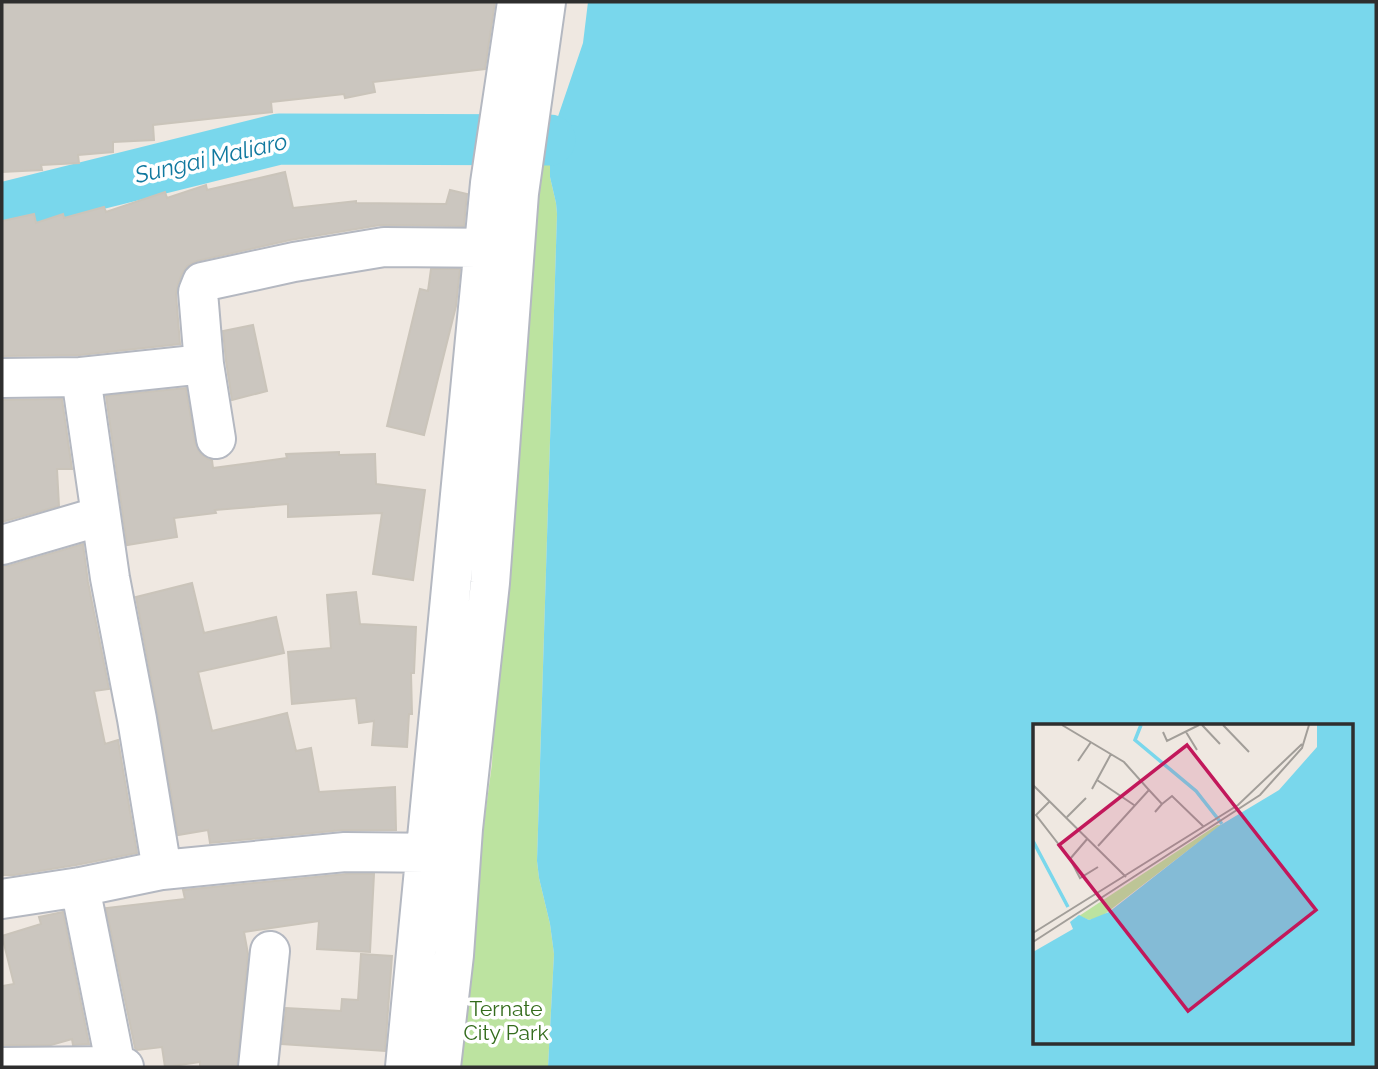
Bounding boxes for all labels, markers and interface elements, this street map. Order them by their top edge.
water label: Sungai Maliaro [131,127,290,188]
inset map [1033,724,1354,1044]
park label: Ternate City Park [463,996,549,1045]

